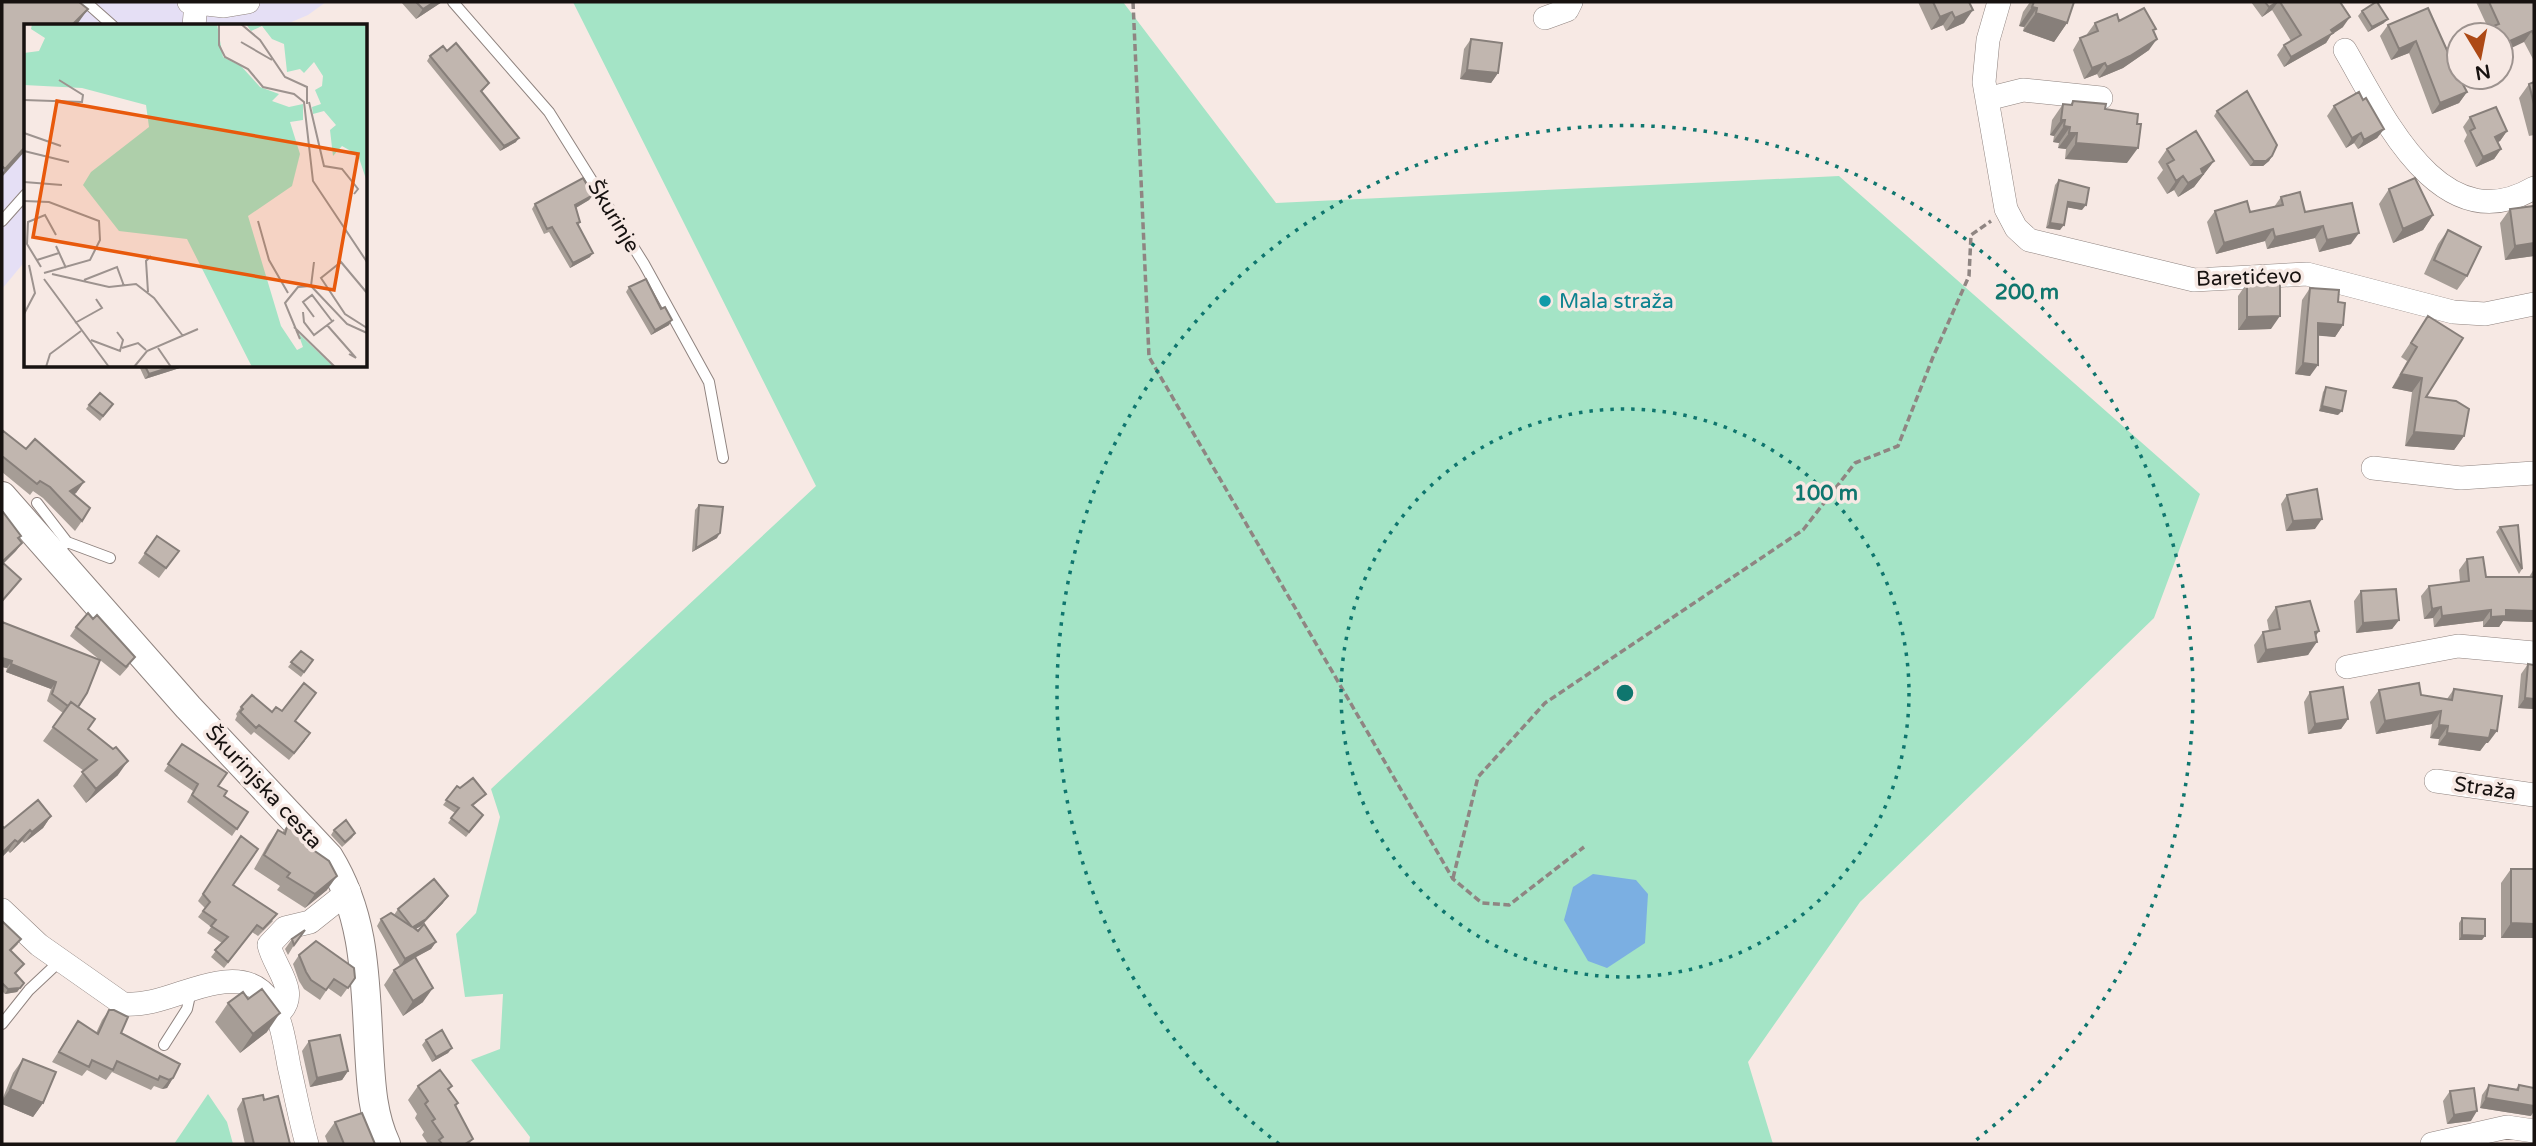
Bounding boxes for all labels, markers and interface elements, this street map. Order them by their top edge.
north arrow [2445,21,2515,91]
inset map [24,24,368,368]
text: N [2473,60,2492,84]
street label: Škurinje [582,175,645,257]
street label: Baretićevo [2196,263,2302,292]
text: 200 m [1995,280,2059,305]
place label: Mala straža [1559,289,1674,314]
marker: Mala straža [1537,293,1553,309]
text: 100 m [1794,481,1858,506]
centre of rings [1613,681,1637,705]
street label: Škurinjska cesta [200,720,327,854]
street label: Straža [2452,772,2518,805]

